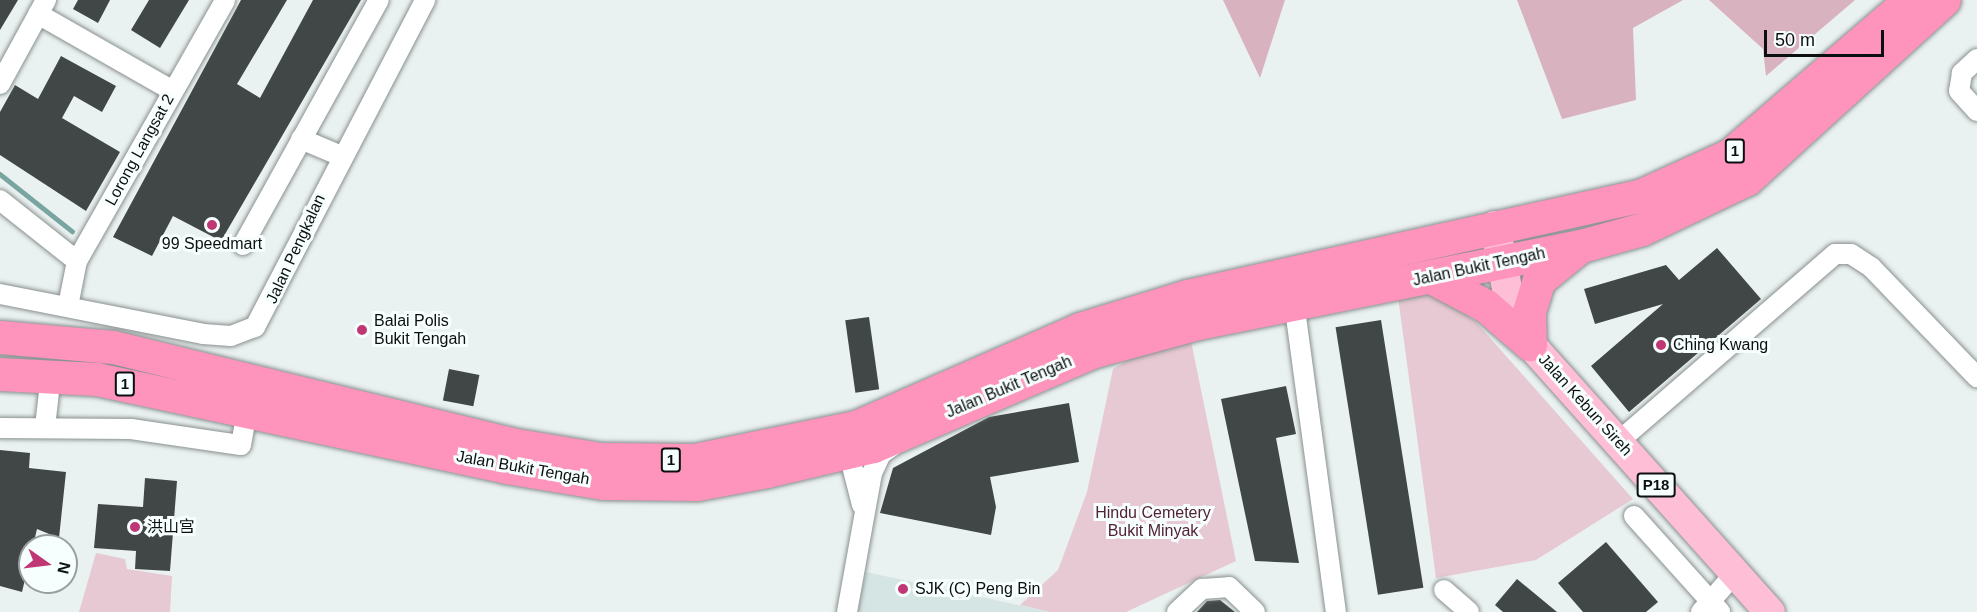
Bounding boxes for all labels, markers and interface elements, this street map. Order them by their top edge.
scale bar [1767,18,1887,56]
text: 50 m [1775,30,1815,50]
street label: Lorong Langsat 2 [101,91,179,209]
road number: 1 [1724,139,1746,163]
street label: Jalan Pengkalan [262,191,330,307]
marker: 99 Speedmart [205,218,219,232]
place label: 99 Speedmart [162,234,262,254]
street label: Jalan Bukit Tengah [1411,244,1547,290]
place label: Balai Polis Bukit Tengah [374,311,467,349]
marker: Balai Polis Bukit Tengah [355,323,369,337]
place label: Ching Kwang [1673,335,1768,355]
marker: Ching Kwang [1654,338,1668,352]
street label: Jalan Kebun Sireh [1534,350,1636,460]
street label: Jalan Bukit Tengah [943,352,1075,422]
road number: 1 [114,372,136,396]
street label: Jalan Bukit Tengah [455,447,591,489]
road number: 1 [660,448,682,472]
road number: P18 [1636,473,1676,497]
park label: Hindu Cemetery Bukit Minyak [1095,503,1211,541]
place label: 洪山宫 [147,517,195,537]
marker: 洪山宫 [128,520,142,534]
north arrow [18,534,78,594]
text: N [54,560,74,576]
place label: SJK (C) Peng Bin [915,579,1040,599]
marker: SJK (C) Peng Bin [896,582,910,596]

